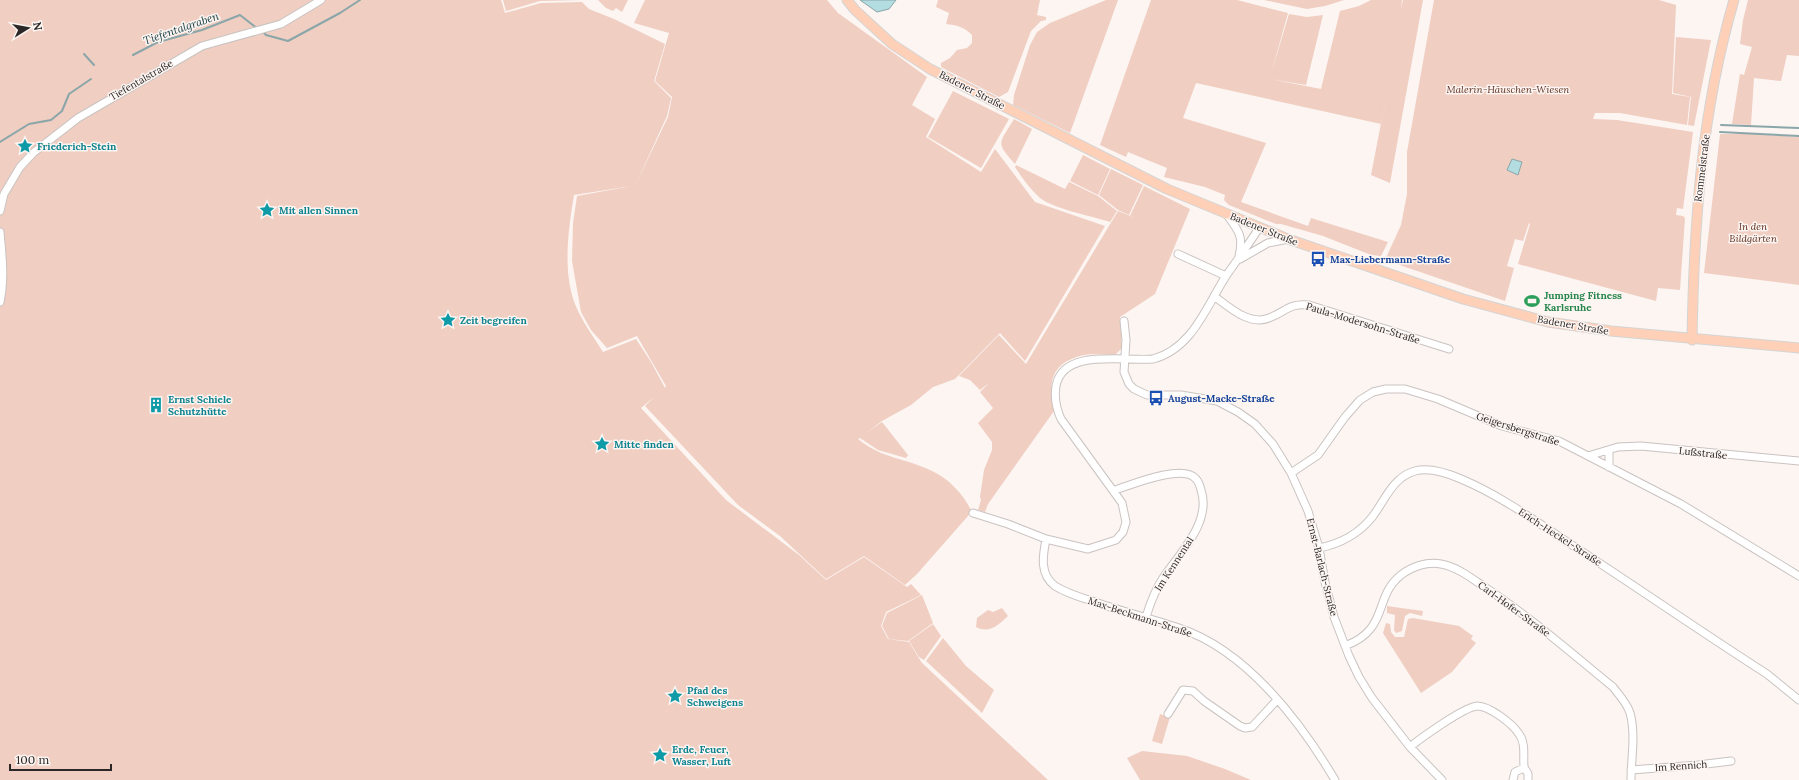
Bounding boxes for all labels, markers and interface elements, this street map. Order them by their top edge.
north arrow [8,8,48,48]
water label: Tiefentalgraben [141,8,221,47]
text: N [30,21,46,32]
street label: Tiefentalstraße [107,56,176,103]
street label: Badener Straße [937,68,1008,112]
park label: Malerin-Häuschen-Wiesen [1447,83,1570,96]
street label: Rommelstraße [1691,133,1713,203]
place icon: Friederich-Stein [16,137,34,155]
place label: Friederich-Stein [37,140,117,153]
place icon: Mit allen Sinnen [258,201,276,219]
place label: Mit allen Sinnen [279,204,359,217]
street label: Badener Straße [1228,209,1301,249]
park label: In den Bildgärten [1729,220,1778,245]
bus stop icon: Max-Liebermann-Straße [1309,250,1327,268]
place label: Max-Liebermann-Straße [1330,253,1451,266]
place label: Jumping Fitness Karlsruhe [1544,289,1622,314]
sports icon: Jumping Fitness Karlsruhe [1523,292,1541,310]
street label: Paula-Modersohn-Straße [1304,299,1422,347]
place icon: Zeit begreifen [439,311,457,329]
street label: Badener Straße [1536,312,1610,338]
place label: Zeit begreifen [460,314,527,327]
bus stop icon: August-Macke-Straße [1147,389,1165,407]
place label: August-Macke-Straße [1168,392,1275,405]
place label: Ernst Schiele Schutzhütte [168,393,232,418]
building icon: Ernst Schiele Schutzhütte [147,396,165,414]
street label: Geigersbergstraße [1475,409,1562,449]
place icon: Mitte finden [593,435,611,453]
place label: Mitte finden [614,438,675,451]
street label: Lußstraße [1678,444,1728,462]
street label: Erich-Heckel-Straße [1516,505,1605,569]
street label: Ernst-Barlach-Straße [1304,517,1341,618]
street label: Im Kennental [1152,534,1197,594]
street label: Carl-Hofer-Straße [1475,578,1553,640]
street label: Max-Beckmann-Straße [1086,594,1194,640]
place label: Pfad des Schweigens [687,684,743,709]
place icon: Pfad des Schweigens [666,687,684,705]
place label: Erde, Feuer, Wasser, Luft [672,743,732,768]
scale bar [10,746,111,772]
place icon: Erde, Feuer, Wasser, Luft [651,746,669,764]
text: 100 m [16,752,49,767]
street label: Im Rennich [1654,758,1708,774]

